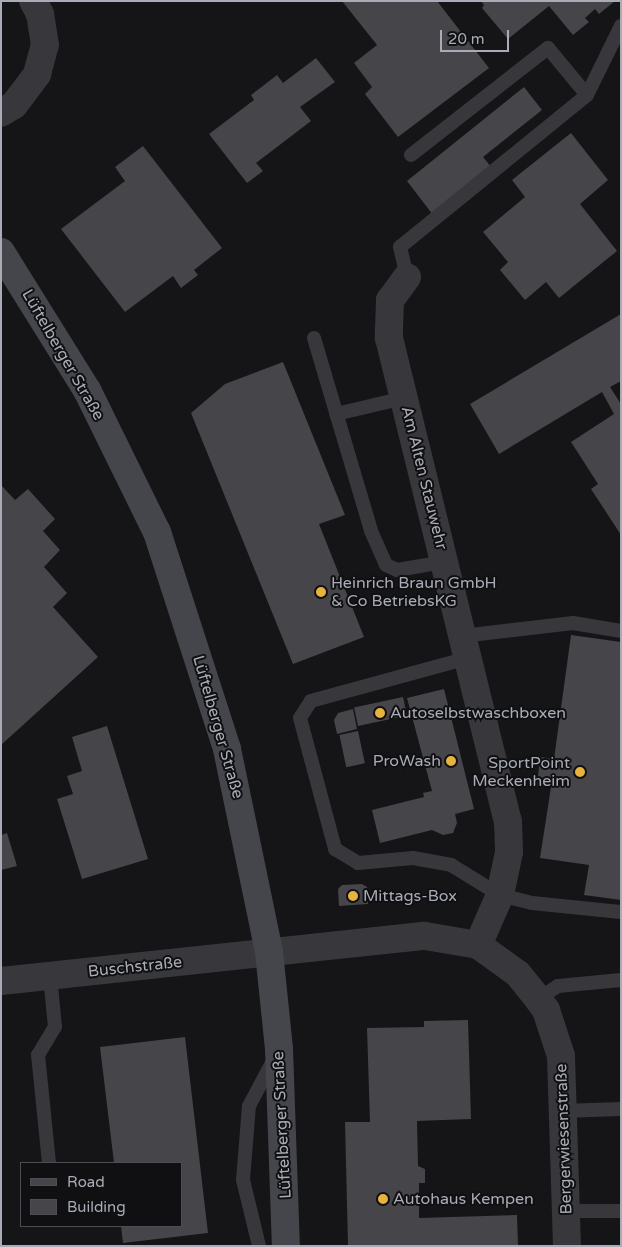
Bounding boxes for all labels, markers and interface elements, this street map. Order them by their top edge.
scale bar [442,20,511,52]
text: 20 m [448,30,485,48]
street label: Lüftelberger Straße [18,286,108,424]
street label: Am Alten Stauwehr [397,404,451,552]
place label: Heinrich Braun GmbH & Co BetriebsKG [331,573,497,611]
marker: Heinrich Braun GmbH & Co BetriebsKG [315,586,327,598]
street label: Lüftelberger Straße [188,653,248,801]
place label: Autoselbstwaschboxen [390,703,566,723]
marker: Autoselbstwaschboxen [374,707,386,719]
place label: ProWash [373,751,441,771]
place label: SportPoint Meckenheim [472,753,570,791]
marker: ProWash [445,755,457,767]
marker: SportPoint Meckenheim [574,766,586,778]
place label: Mittags-Box [363,886,457,906]
marker: Mittags-Box [347,890,359,902]
street label: Buschstraße [87,953,183,981]
street label: Lüftelberger Straße [269,1051,295,1199]
street label: Bergerwiesenstraße [552,1063,576,1215]
legend [20,1162,182,1227]
text: Road [67,1173,105,1191]
place label: Autohaus Kempen [393,1189,534,1209]
marker: Autohaus Kempen [377,1193,389,1205]
text: Building [67,1198,126,1216]

